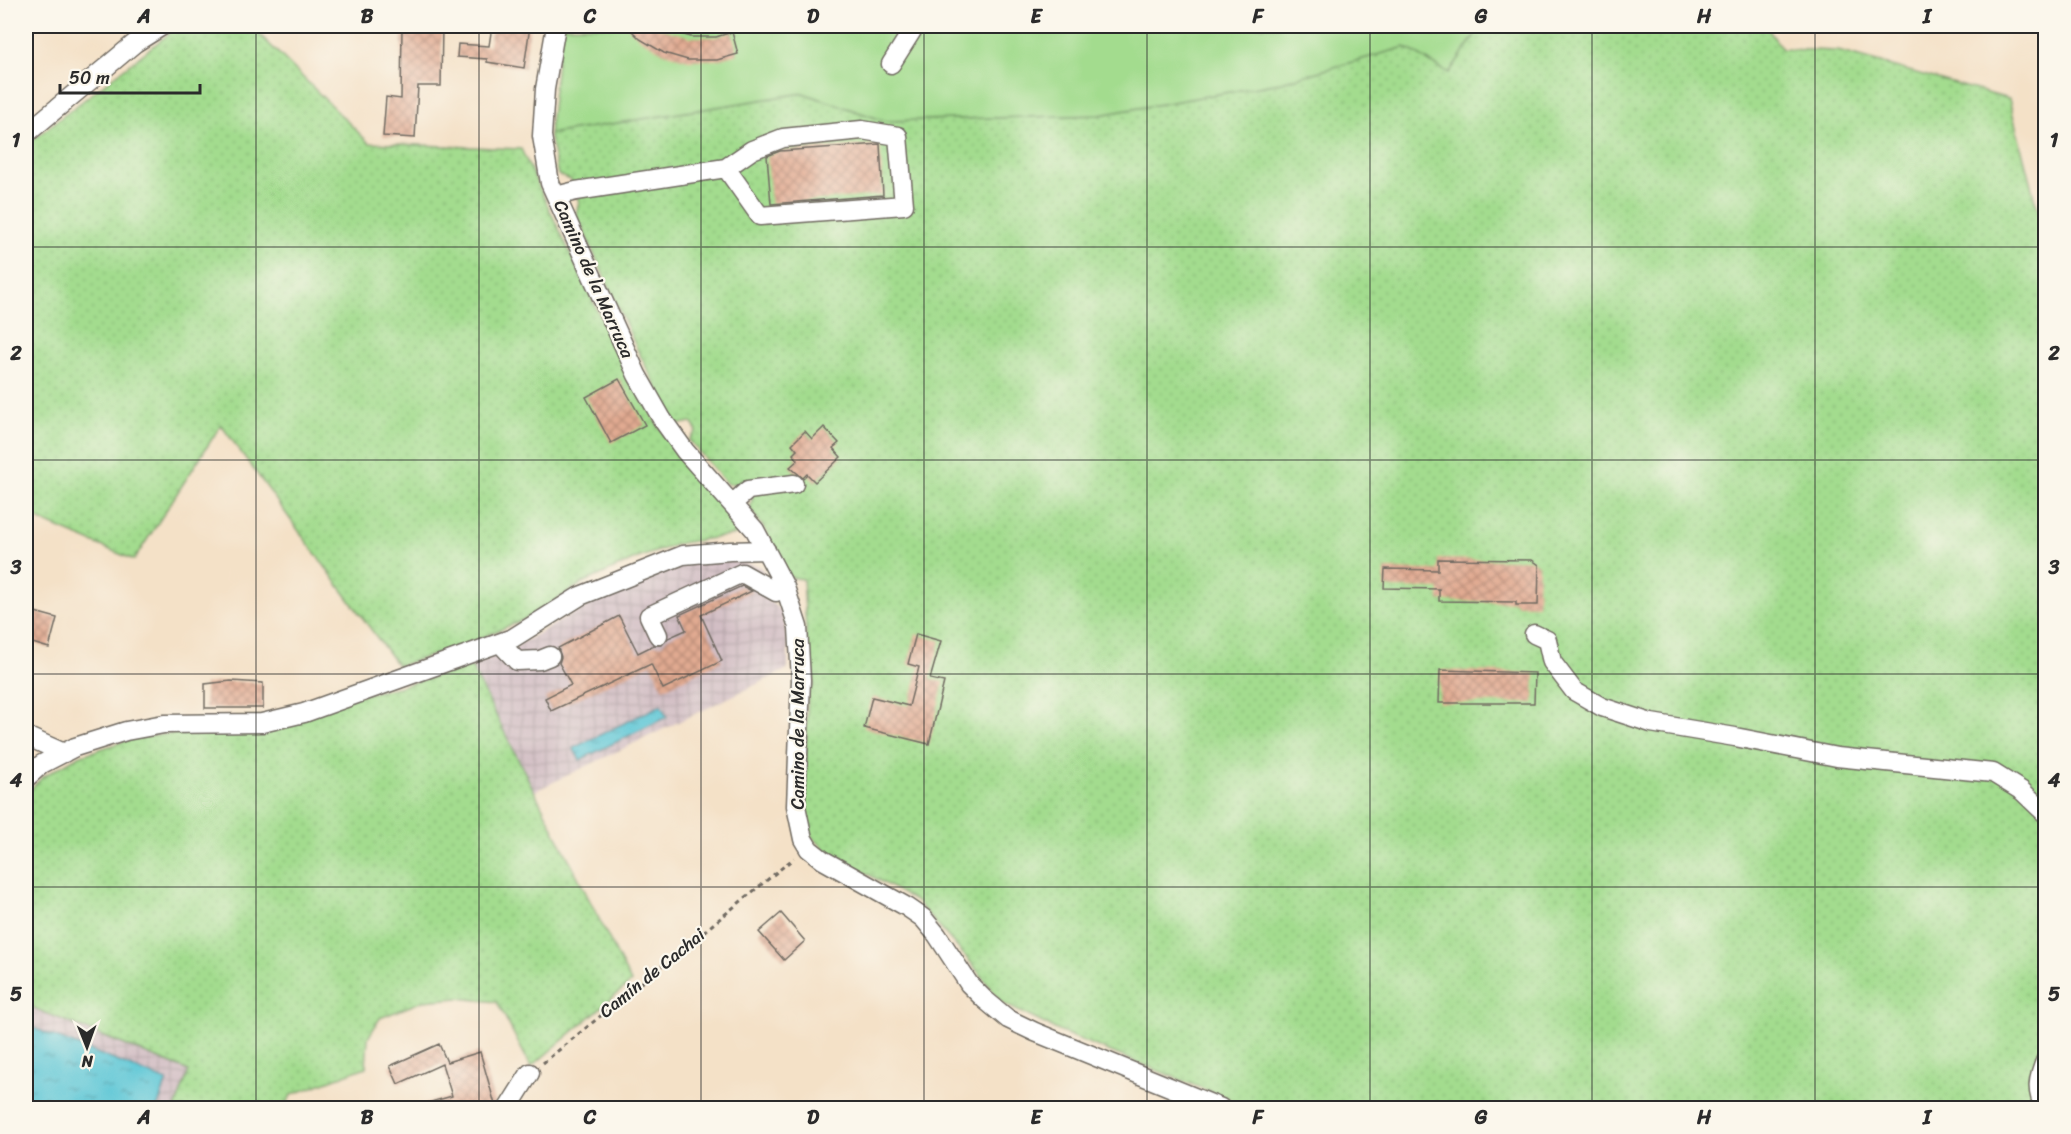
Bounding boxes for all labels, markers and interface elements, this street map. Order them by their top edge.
text: A [136,0,151,34]
text: B [361,0,374,34]
text: C [583,0,597,34]
text: D [807,0,820,34]
text: E [1030,0,1043,34]
text: F [1252,0,1265,34]
text: G [1474,0,1488,34]
text: H [1696,0,1712,34]
text: I [1922,0,1933,34]
scale bar [60,57,200,95]
text: 50 m [69,62,110,94]
text: 1 [12,123,21,158]
text: 1 [2050,123,2059,158]
street label: Camino de la Marruca [545,194,644,364]
text: 2 [9,336,22,371]
text: 2 [2047,336,2060,371]
text: 3 [10,550,22,585]
text: 3 [2048,550,2060,585]
street label: Camino de la Marruca [782,638,814,809]
text: 4 [9,763,23,798]
text: 4 [2047,763,2061,798]
street label: Camín de Cachai [592,919,713,1026]
text: 5 [10,977,22,1012]
text: 5 [2048,977,2060,1012]
north arrow [57,1017,117,1077]
text: N [81,1047,94,1076]
text: A [136,1100,151,1134]
text: B [361,1100,374,1134]
text: C [583,1100,597,1134]
text: D [807,1100,820,1134]
text: E [1030,1100,1043,1134]
text: F [1252,1100,1265,1134]
text: G [1474,1100,1488,1134]
text: H [1696,1100,1712,1134]
text: I [1922,1100,1933,1134]

